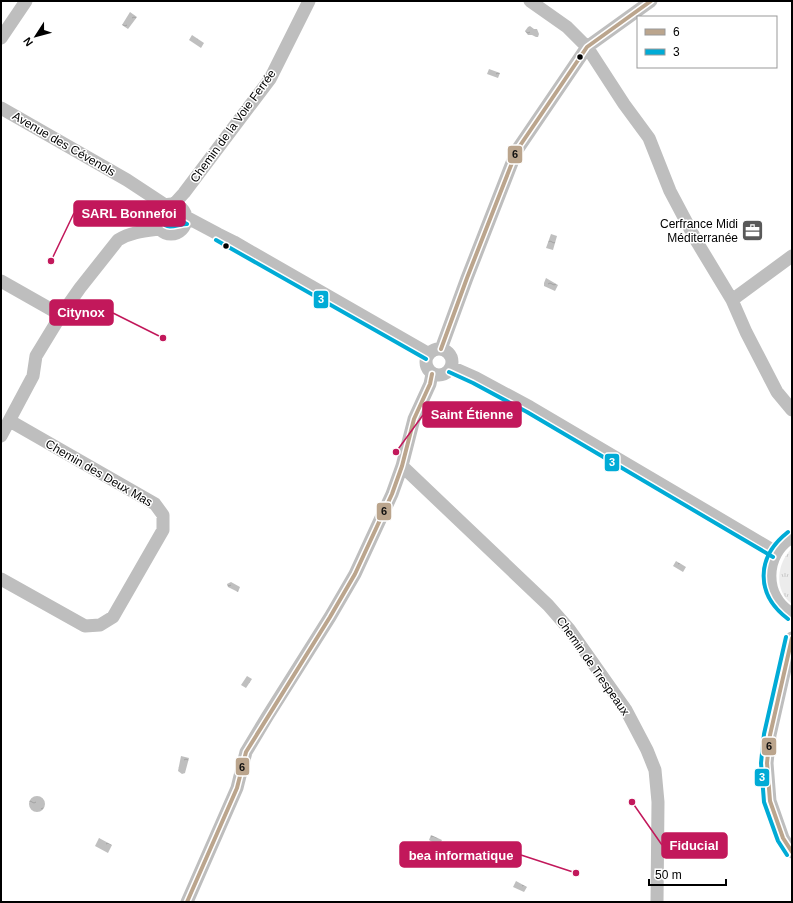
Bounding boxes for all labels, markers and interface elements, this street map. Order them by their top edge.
north arrow [16,16,56,56]
legend [637,16,777,68]
text: 6 [673,25,680,39]
text: N [21,35,35,49]
text: 3 [673,45,680,59]
unlabelled marker [575,52,585,62]
street label: Chemin de la Voie Ferrée [187,67,279,185]
street label: Avenue des Cévenols [10,109,118,179]
line badge: 6 [507,145,523,164]
text: 6 [512,148,518,160]
callout: SARL Bonnefoi [74,201,185,226]
text: SARL Bonnefoi [81,206,177,221]
place label: Cerfrance Midi Méditerranée [660,217,738,245]
office icon: Cerfrance Midi Méditerranée [740,218,766,244]
unlabelled marker [221,241,231,251]
line badge: 3 [313,290,329,309]
text: 3 [318,293,324,305]
callout: Citynox [50,300,113,325]
text: Citynox [57,305,106,320]
callout: Saint Étienne [423,402,521,427]
text: Saint Étienne [431,407,513,422]
street label: Chemin des Deux Mas [43,437,155,509]
line badge: 3 [604,453,620,472]
text: 3 [609,456,615,468]
line badge: 6 [376,502,392,521]
text: 6 [381,505,387,517]
street label: Chemin de Trespeaux [554,614,632,718]
line badge: 6 [761,737,777,756]
text: 6 [766,740,772,752]
line badge: 6 [235,757,250,776]
text: 6 [239,761,245,773]
line badge: 3 [754,768,770,787]
text: 3 [759,771,765,783]
callout: Fiducial [662,833,727,858]
text: Fiducial [669,838,719,853]
callout: bea informatique [400,842,521,867]
text: bea informatique [409,848,513,863]
scale bar [649,861,726,887]
text: 50 m [655,868,682,882]

